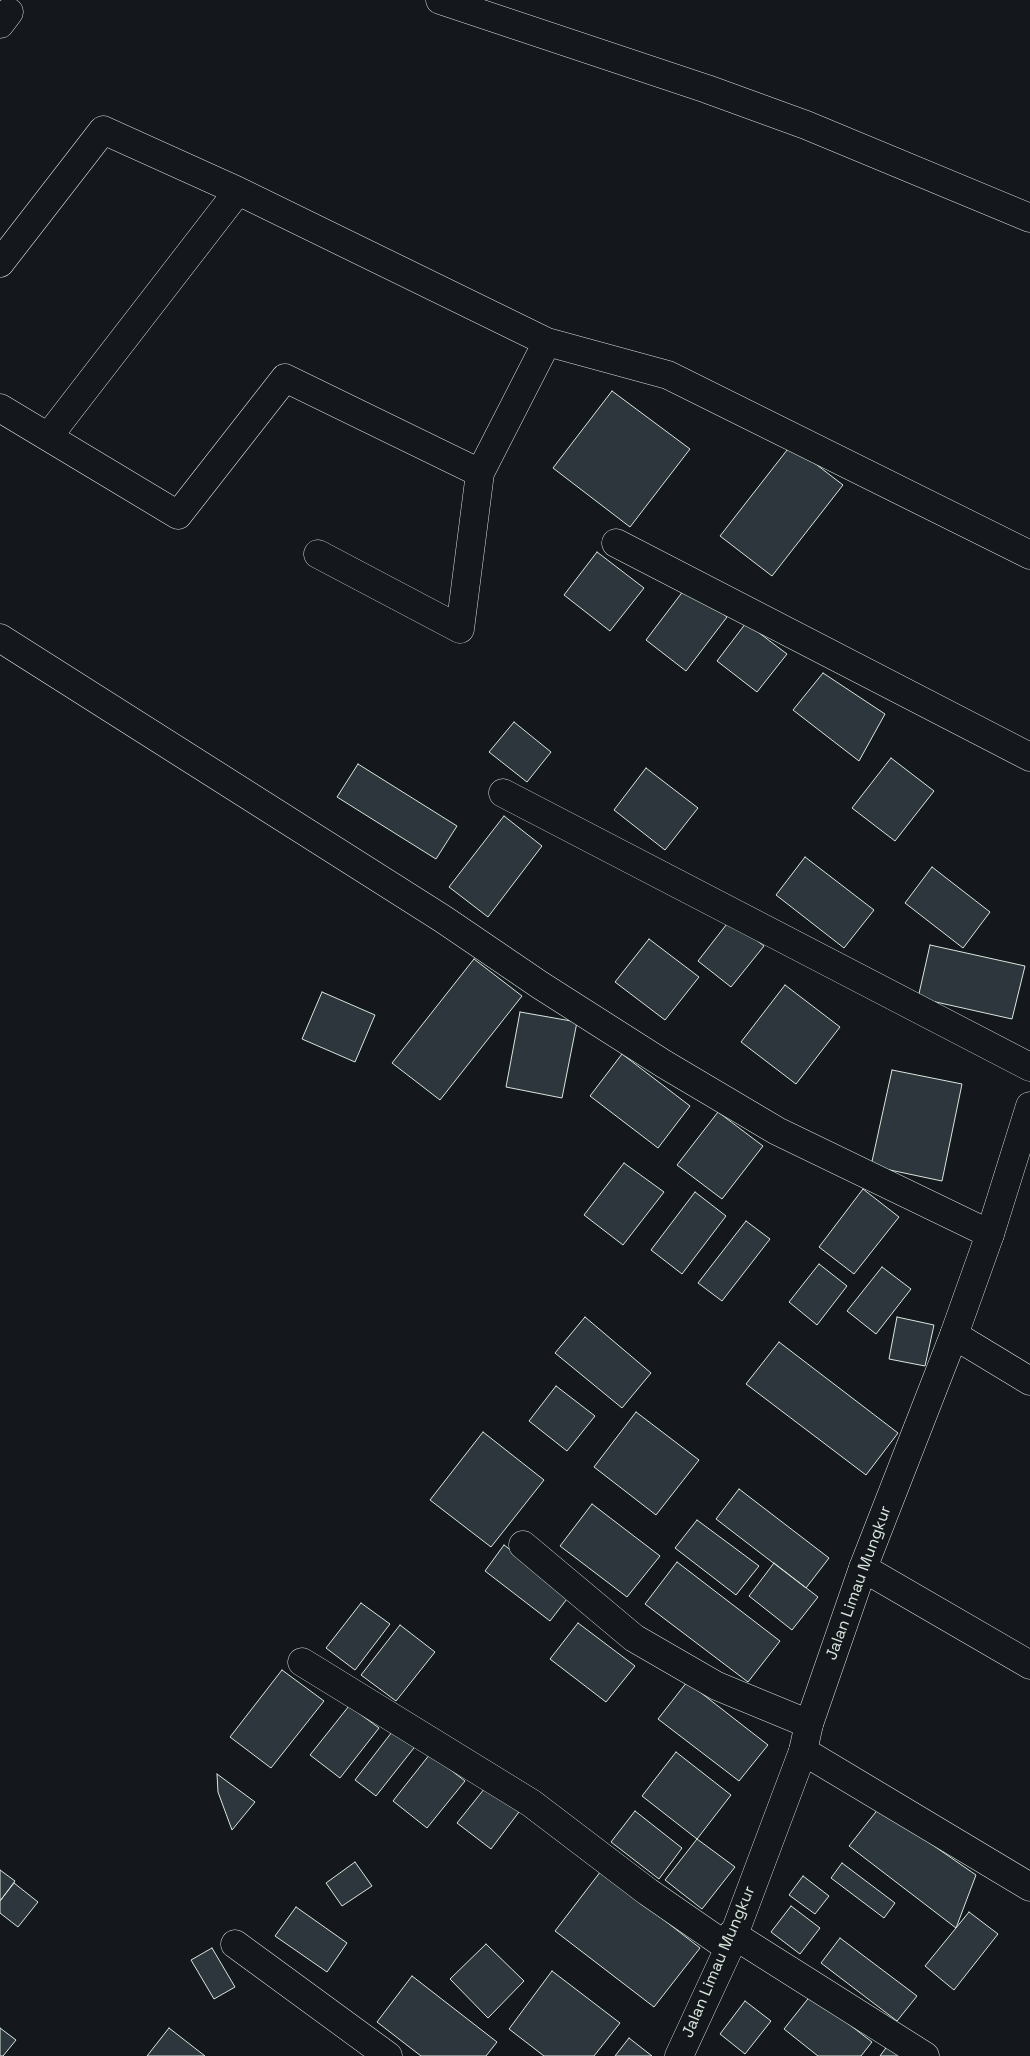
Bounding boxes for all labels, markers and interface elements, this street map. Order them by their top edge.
street label: Jalan Limau Mungkur [822,1503,896,1663]
street label: Jalan Limau Mungkur [678,1883,760,2041]

